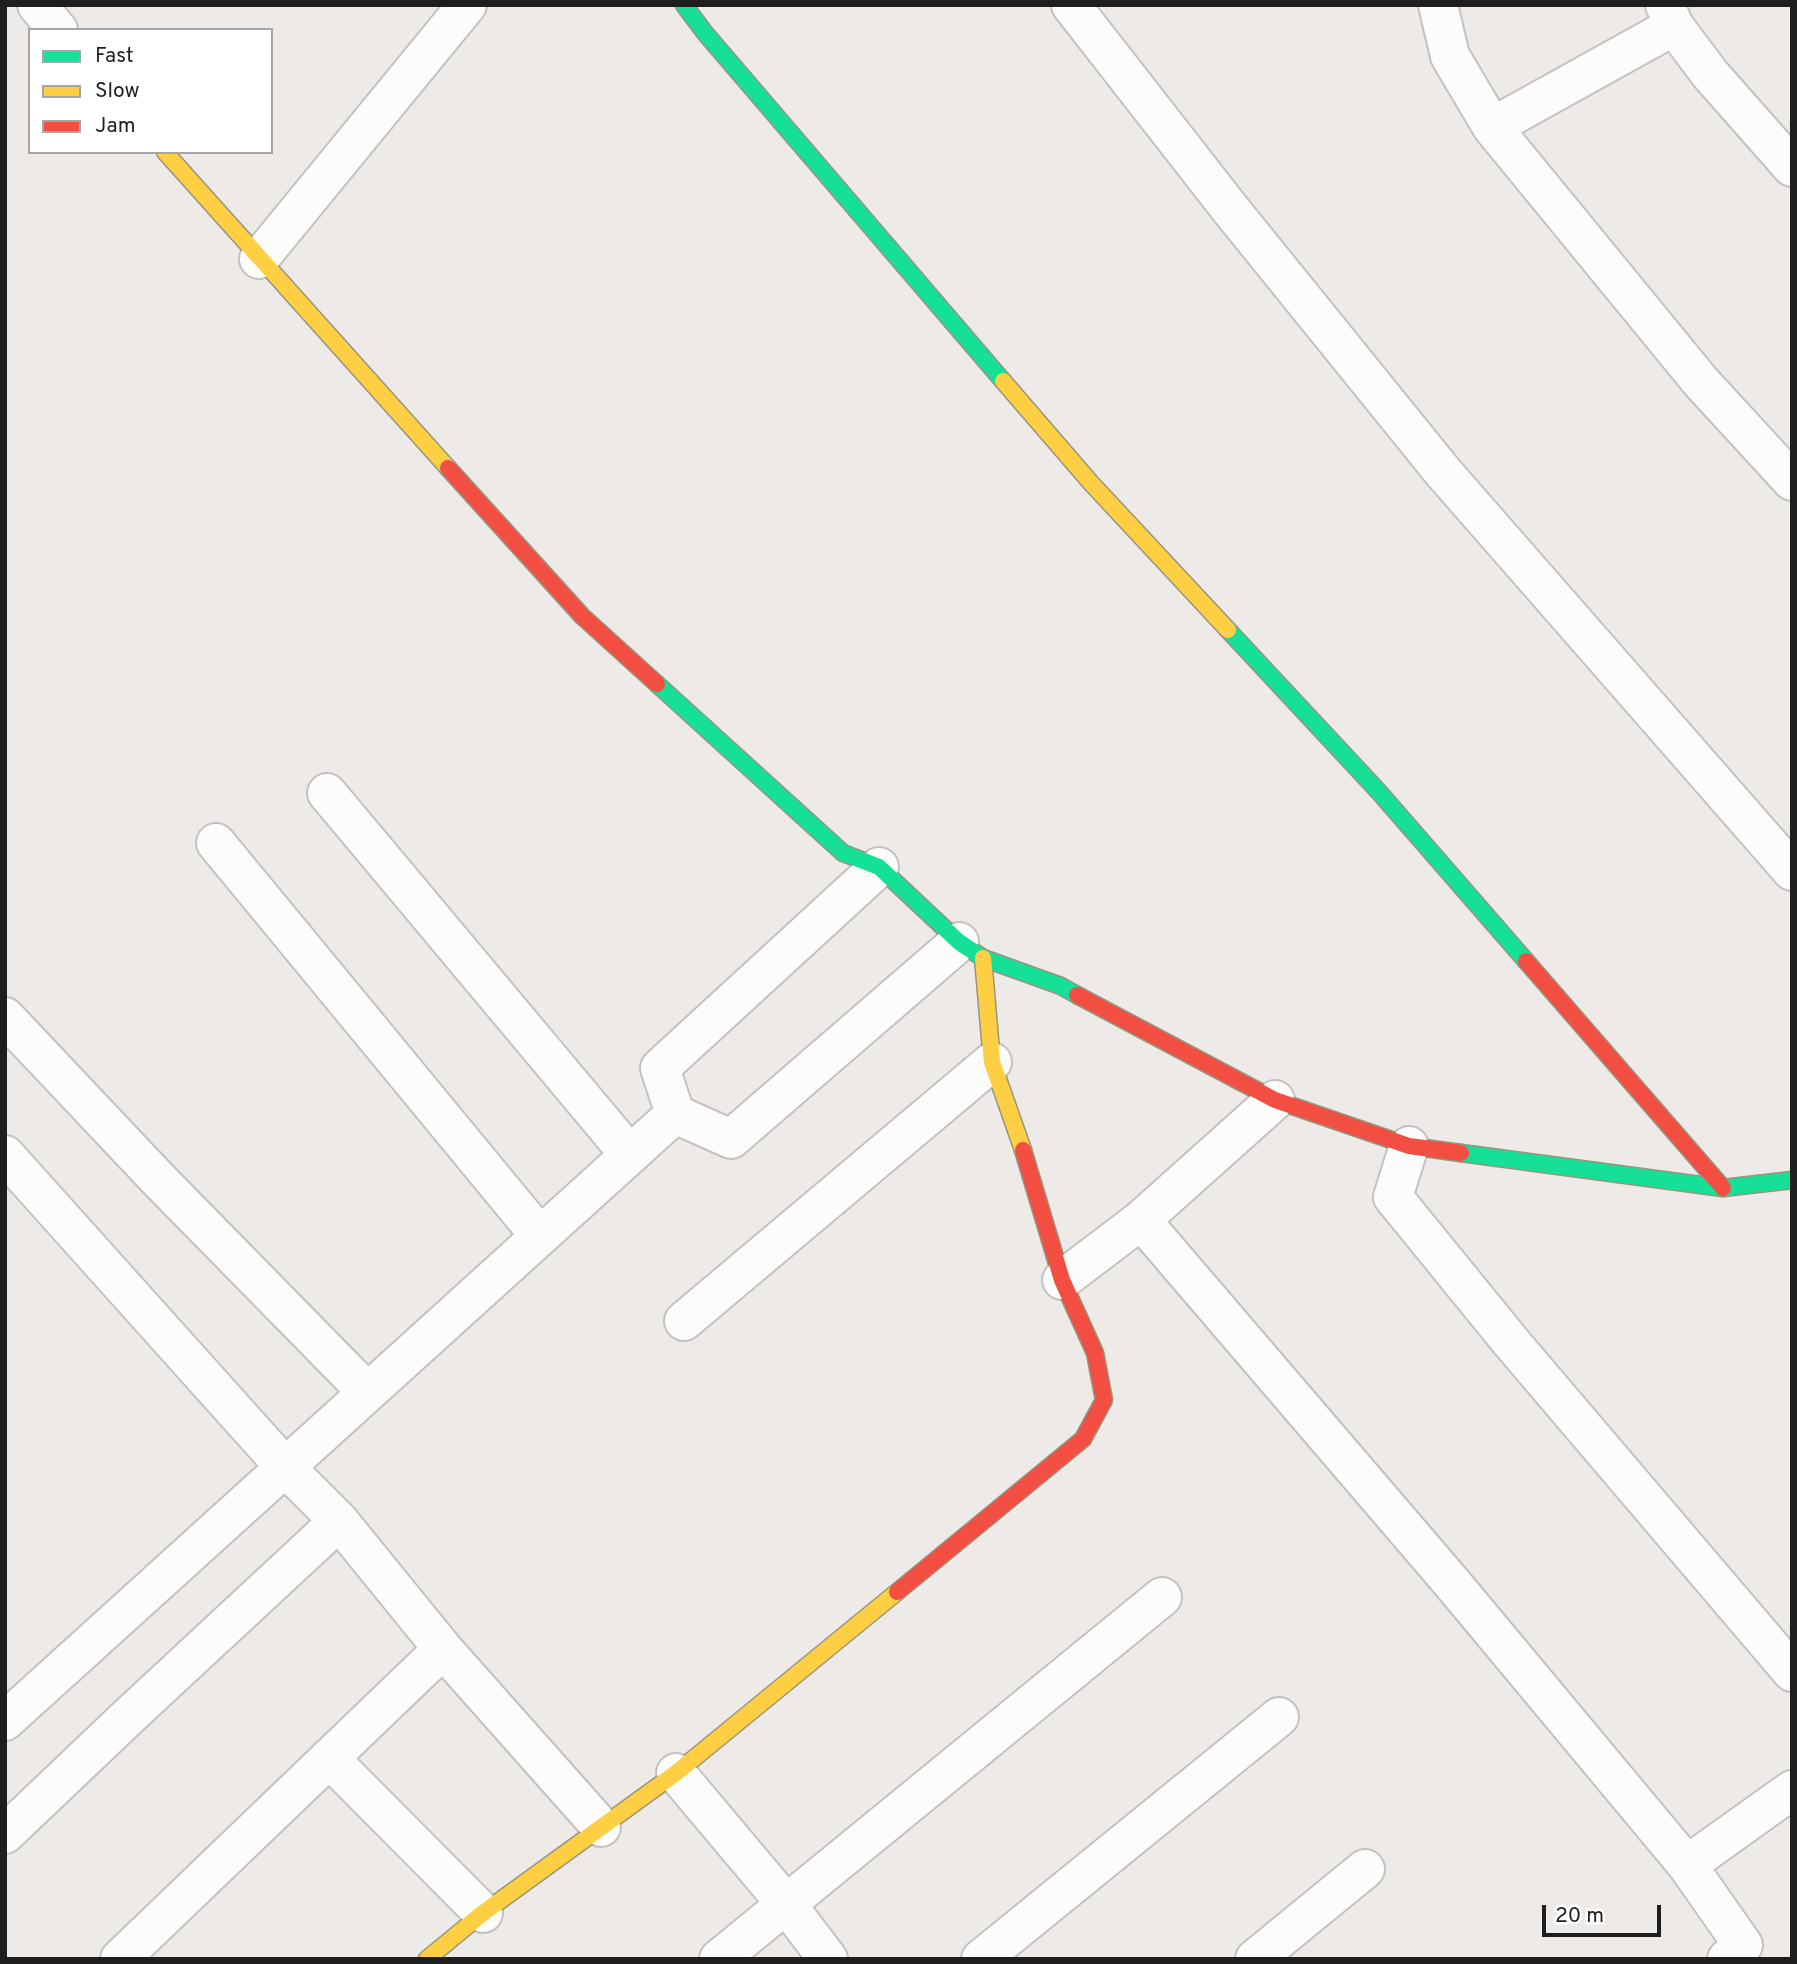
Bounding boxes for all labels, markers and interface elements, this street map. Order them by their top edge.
legend [28,28,273,154]
text: Fast [95,43,134,70]
text: Slow [95,78,140,105]
text: Jam [95,113,136,140]
scale bar [1545,1890,1664,1934]
text: 20 m [1555,1903,1604,1930]

